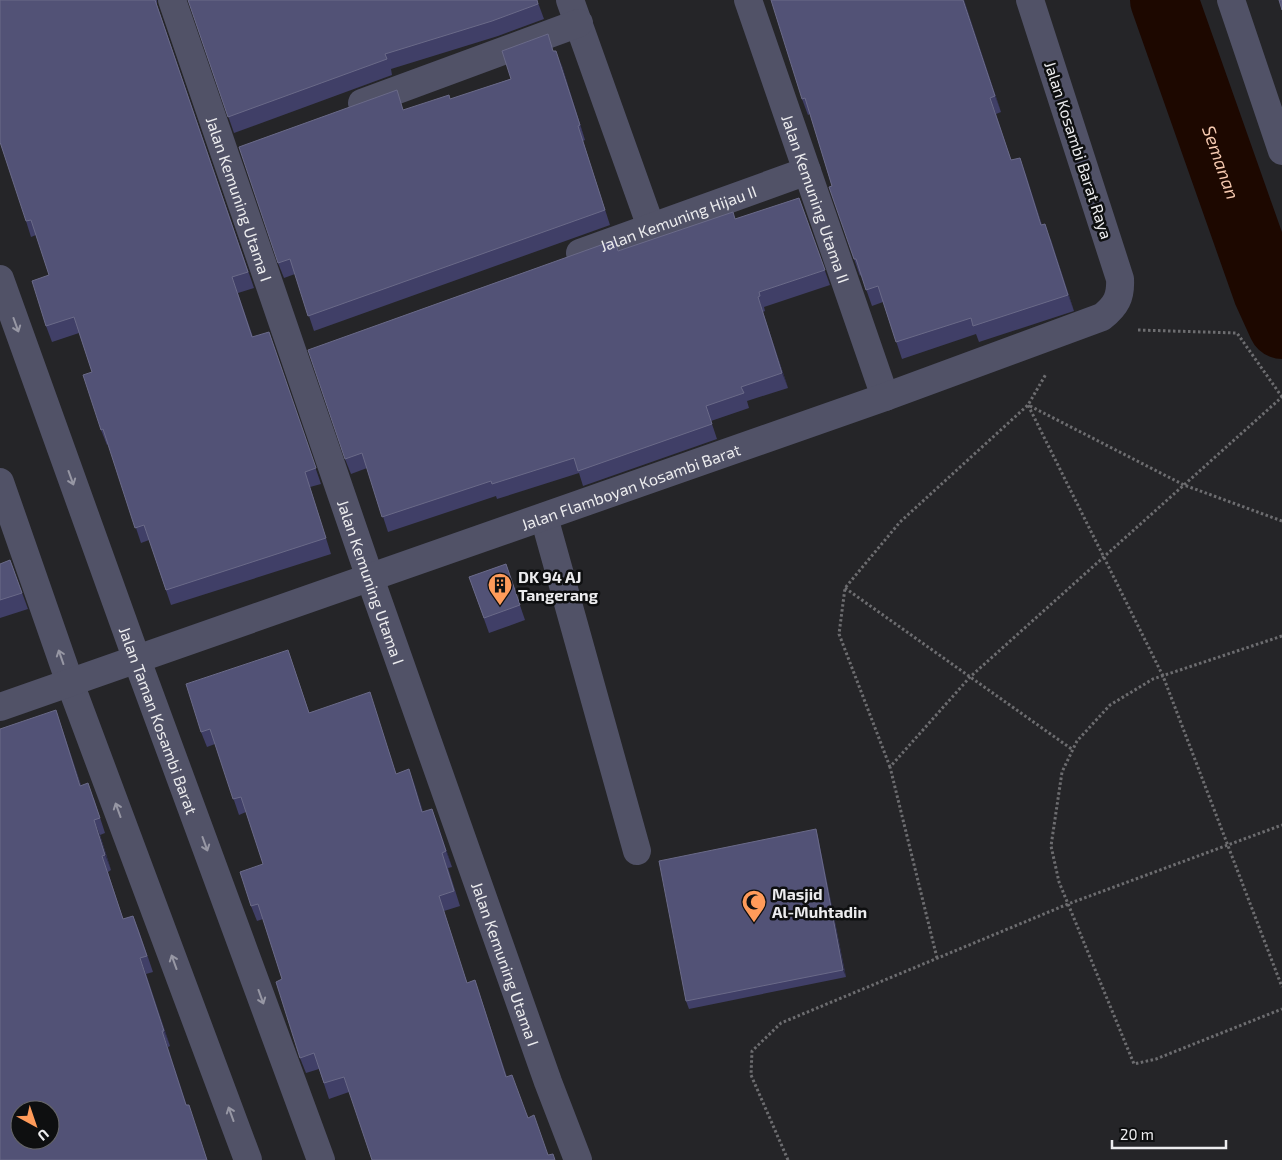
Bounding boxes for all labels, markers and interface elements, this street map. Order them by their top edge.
street label: Jalan Kosambi Barat Raya [1041,59,1117,241]
street label: Jalan Kemuning Utama II [779,112,854,285]
street label: Jalan Kemuning Utama I [203,114,277,284]
water label: Semanan [1198,122,1244,202]
street label: Jalan Kemuning Hijau II [597,181,759,255]
one-way arrow [12,316,22,332]
street label: Jalan Flamboyan Kosambi Barat [518,439,743,533]
one-way arrow [67,469,76,485]
street label: Jalan Kemuning Utama I [334,497,409,666]
place label: DK 94 AJ Tangerang [518,567,599,604]
building icon: DK 94 AJ Tangerang [487,572,513,606]
street label: Jalan Taman Kosambi Barat [116,624,202,817]
one-way arrow [56,650,65,666]
one-way arrow [112,803,122,818]
one-way arrow [201,836,210,851]
street label: Jalan Kemuning Utama I [468,879,544,1048]
place label: Masjid Al-Muhtadin [772,884,867,921]
mosque icon: Masjid Al-Muhtadin [741,889,767,923]
one-way arrow [169,955,178,970]
one-way arrow [257,988,266,1004]
north arrow [10,1100,60,1150]
one-way arrow [226,1107,235,1123]
scale bar [1112,1118,1226,1150]
text: 20 m [1120,1125,1154,1143]
text: U [35,1126,53,1145]

